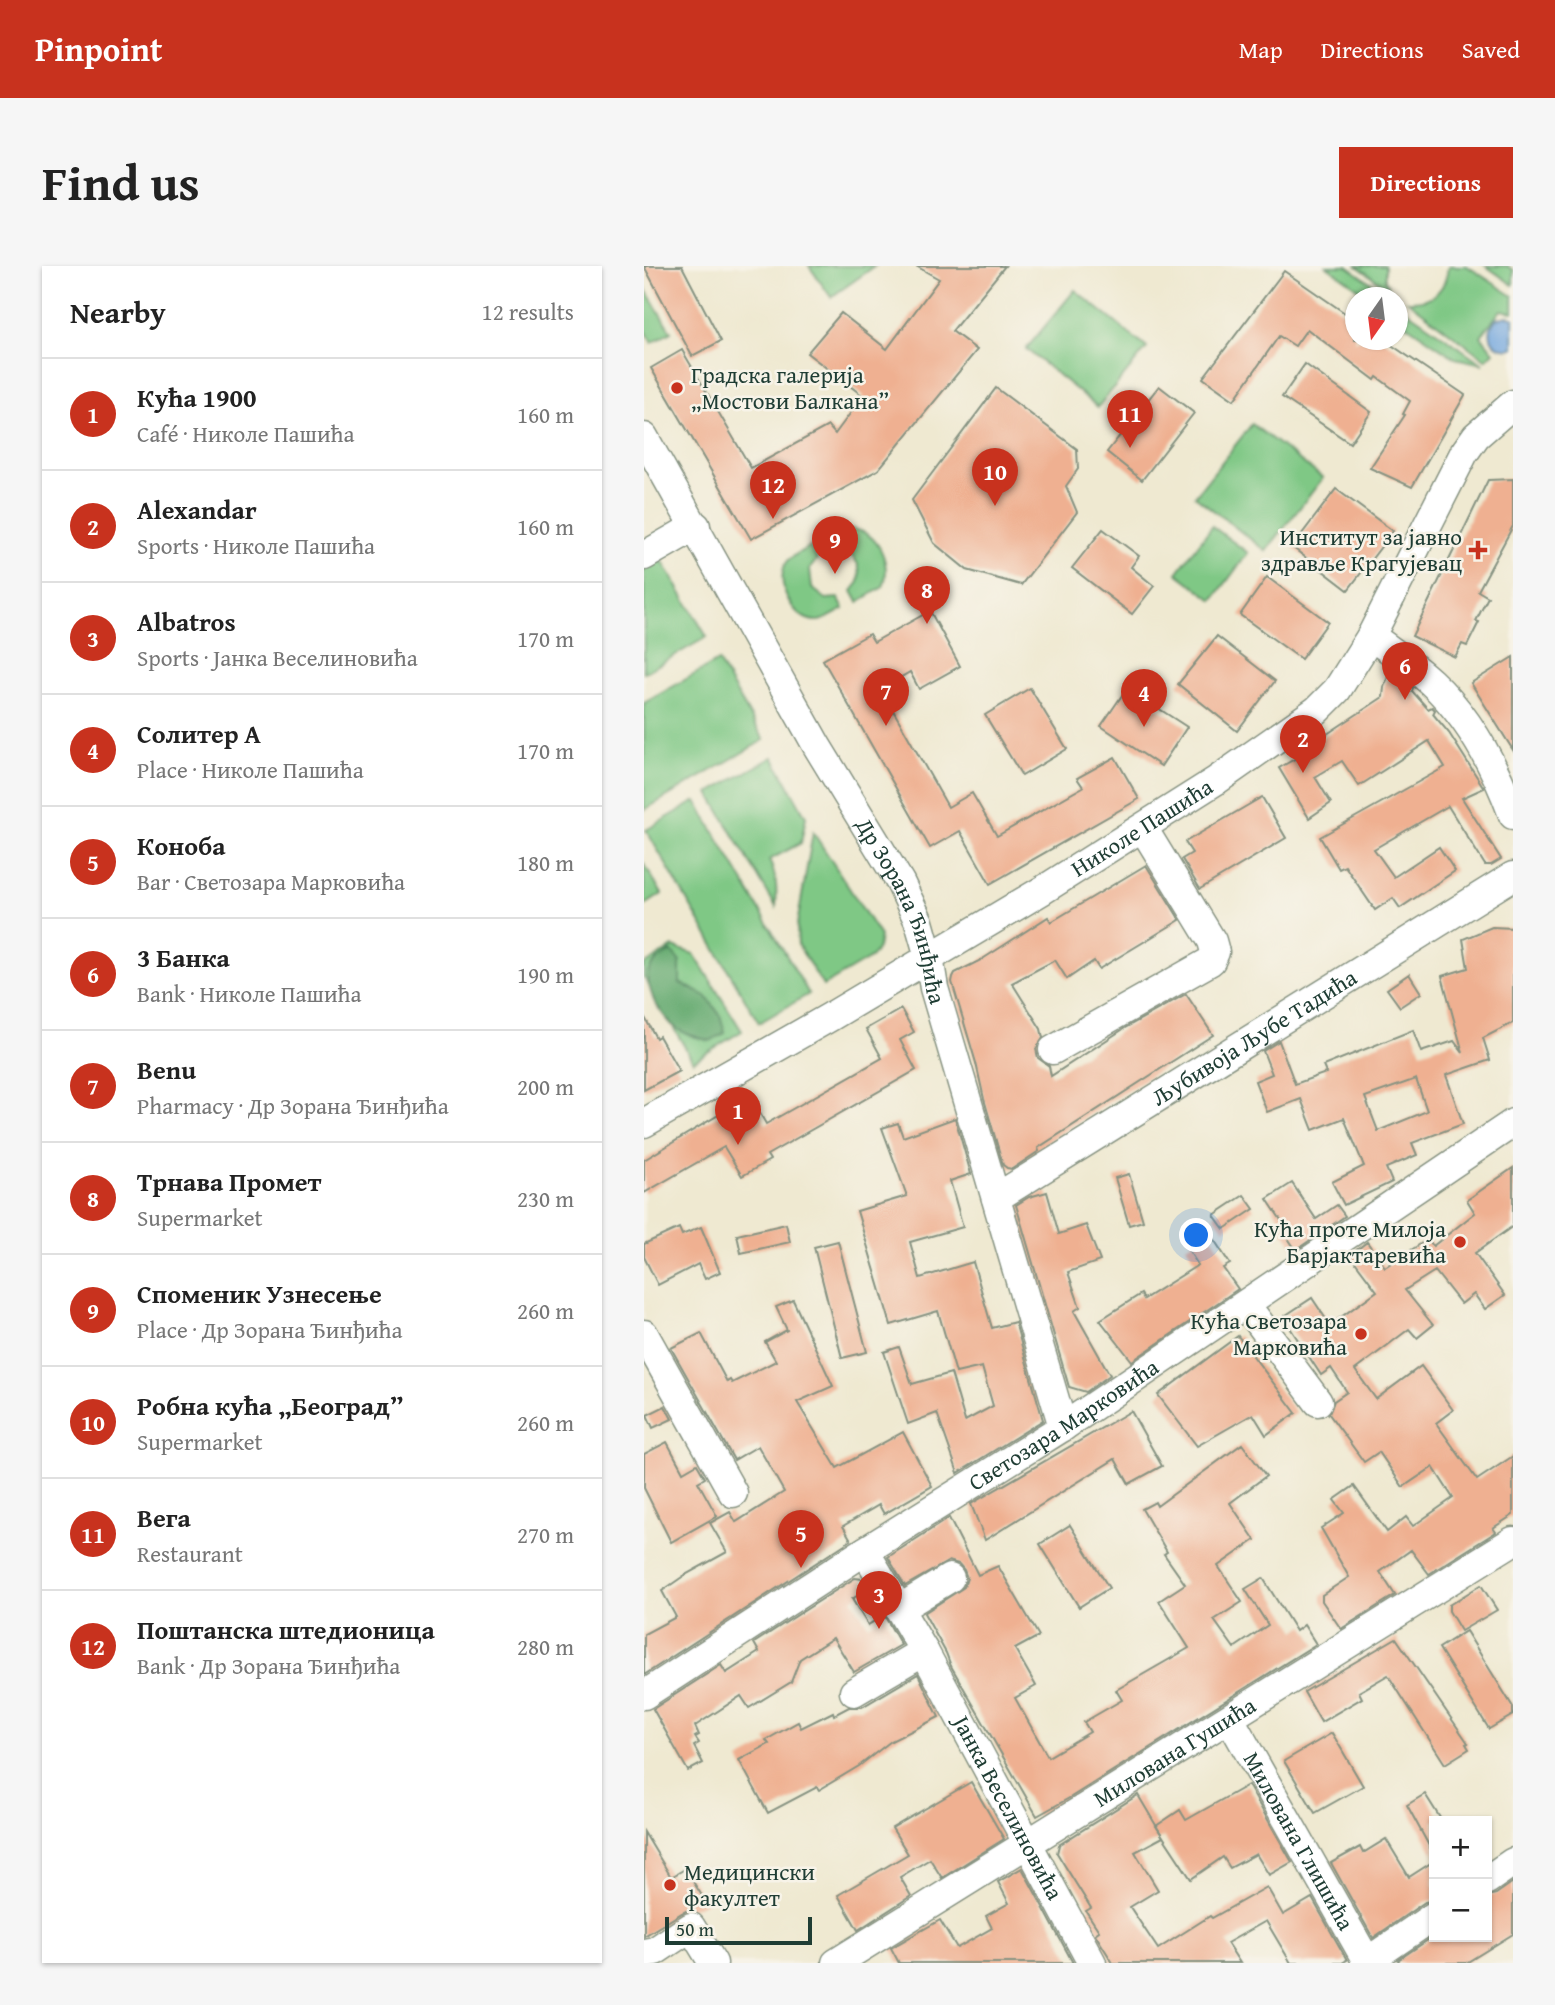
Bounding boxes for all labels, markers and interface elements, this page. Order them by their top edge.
text: Pinpoint [35,25,162,73]
text: Map [1239,32,1283,67]
text: Directions [1321,32,1424,67]
text: Saved [1462,32,1520,67]
text: Find us [42,146,200,218]
button: Directions [1339,147,1513,218]
north arrow [1345,287,1408,350]
text: Nearby [70,290,166,334]
text: 12 results [482,295,574,328]
place label: Градска галерија „Мостови Балкана” [691,358,889,417]
text: Кућа 1900 [137,378,256,417]
marker: Градска галерија „Мостови Балкана” [669,380,685,396]
pin: 11 [1107,390,1153,448]
text: 1 [87,398,99,431]
text: 160 m [517,398,574,431]
text: Café · Николе Пашића [137,417,354,450]
pin: 10 [972,448,1018,506]
pin: 12 [750,461,796,519]
text: Alexandar [137,490,257,529]
text: 2 [87,510,99,543]
text: 160 m [517,510,574,543]
pin: 9 [812,516,858,574]
place label: Институт за јавно здравље Крагујевац [1261,520,1462,579]
text: Sports · Николе Пашића [137,529,375,562]
marker: Институт за јавно здравље Крагујевац [1468,540,1488,560]
pin: 8 [904,566,950,624]
text: Albatros [137,602,236,641]
text: 3 [87,622,99,655]
text: 170 m [517,622,574,655]
text: Sports · Јанка Веселиновића [137,641,418,674]
pin: 6 [1382,642,1428,700]
pin: 7 [863,668,909,726]
pin: 4 [1121,669,1167,727]
text: Солитер А [137,714,261,753]
pin: 2 [1280,715,1326,773]
text: 4 [87,734,99,767]
text: 170 m [517,734,574,767]
text: Place · Николе Пашића [137,753,364,786]
street label: Николе Пашића [1064,770,1219,884]
street label: Др Зорана Ђинђића [848,810,955,1008]
text: Коноба [137,826,225,865]
text: 5 [87,846,99,879]
text: 180 m [517,846,574,879]
text: Bar · Светозара Марковића [137,865,405,898]
text: 3 Банка [137,938,230,977]
text: 6 [87,958,99,991]
text: 190 m [517,958,574,991]
street label: Љубивоја Љубе Тадића [1145,960,1363,1113]
text: Bank · Николе Пашића [137,977,361,1010]
text: Benu [137,1050,196,1089]
text: 7 [87,1070,99,1103]
text: 200 m [517,1070,574,1103]
pin: 1 [715,1087,761,1145]
text: Pharmacy · Др Зорана Ђинђића [137,1089,449,1122]
text: Трнава Промет [137,1162,322,1201]
text: 8 [87,1182,99,1215]
text: 230 m [517,1182,574,1215]
text: Supermarket [137,1201,263,1234]
place label: Кућа проте Милоја Барјактаревића [1254,1212,1446,1271]
your location [1179,1218,1213,1252]
marker: Кућа проте Милоја Барјактаревића [1452,1234,1468,1250]
text: Споменик Узнесење [137,1274,382,1313]
text: 9 [87,1294,99,1327]
text: 260 m [517,1294,574,1327]
place label: Кућа Светозара Марковића [1191,1304,1347,1363]
text: Place · Др Зорана Ђинђића [137,1313,402,1346]
marker: Кућа Светозара Марковића [1353,1326,1369,1342]
street label: Светозара Марковића [962,1350,1165,1498]
text: Робна кућа „Београд” [137,1386,403,1425]
text: 10 [81,1406,105,1439]
text: 260 m [517,1406,574,1439]
text: Supermarket [137,1425,263,1458]
text: Вега [137,1498,191,1537]
pin: 5 [778,1510,824,1568]
text: 11 [81,1518,105,1551]
text: 270 m [517,1518,574,1551]
text: Restaurant [137,1537,243,1570]
pin: 3 [856,1571,902,1629]
text: Поштанска штедионица [137,1610,435,1649]
text: 12 [81,1630,105,1663]
text: 280 m [517,1630,574,1663]
text: Bank · Др Зорана Ђинђића [137,1649,400,1682]
street label: Милована Гушића [1087,1688,1262,1815]
street label: Јанка Веселиновића [944,1707,1072,1905]
street label: Милована Глишића [1236,1745,1363,1936]
map controls [1429,1816,1492,1942]
button: + [1429,1816,1492,1879]
place label: Медицински факултет [684,1855,815,1914]
marker: Медицински факултет [662,1877,678,1893]
button: − [1429,1879,1492,1942]
scale bar [665,1914,812,1946]
text: 50 m [676,1915,714,1943]

